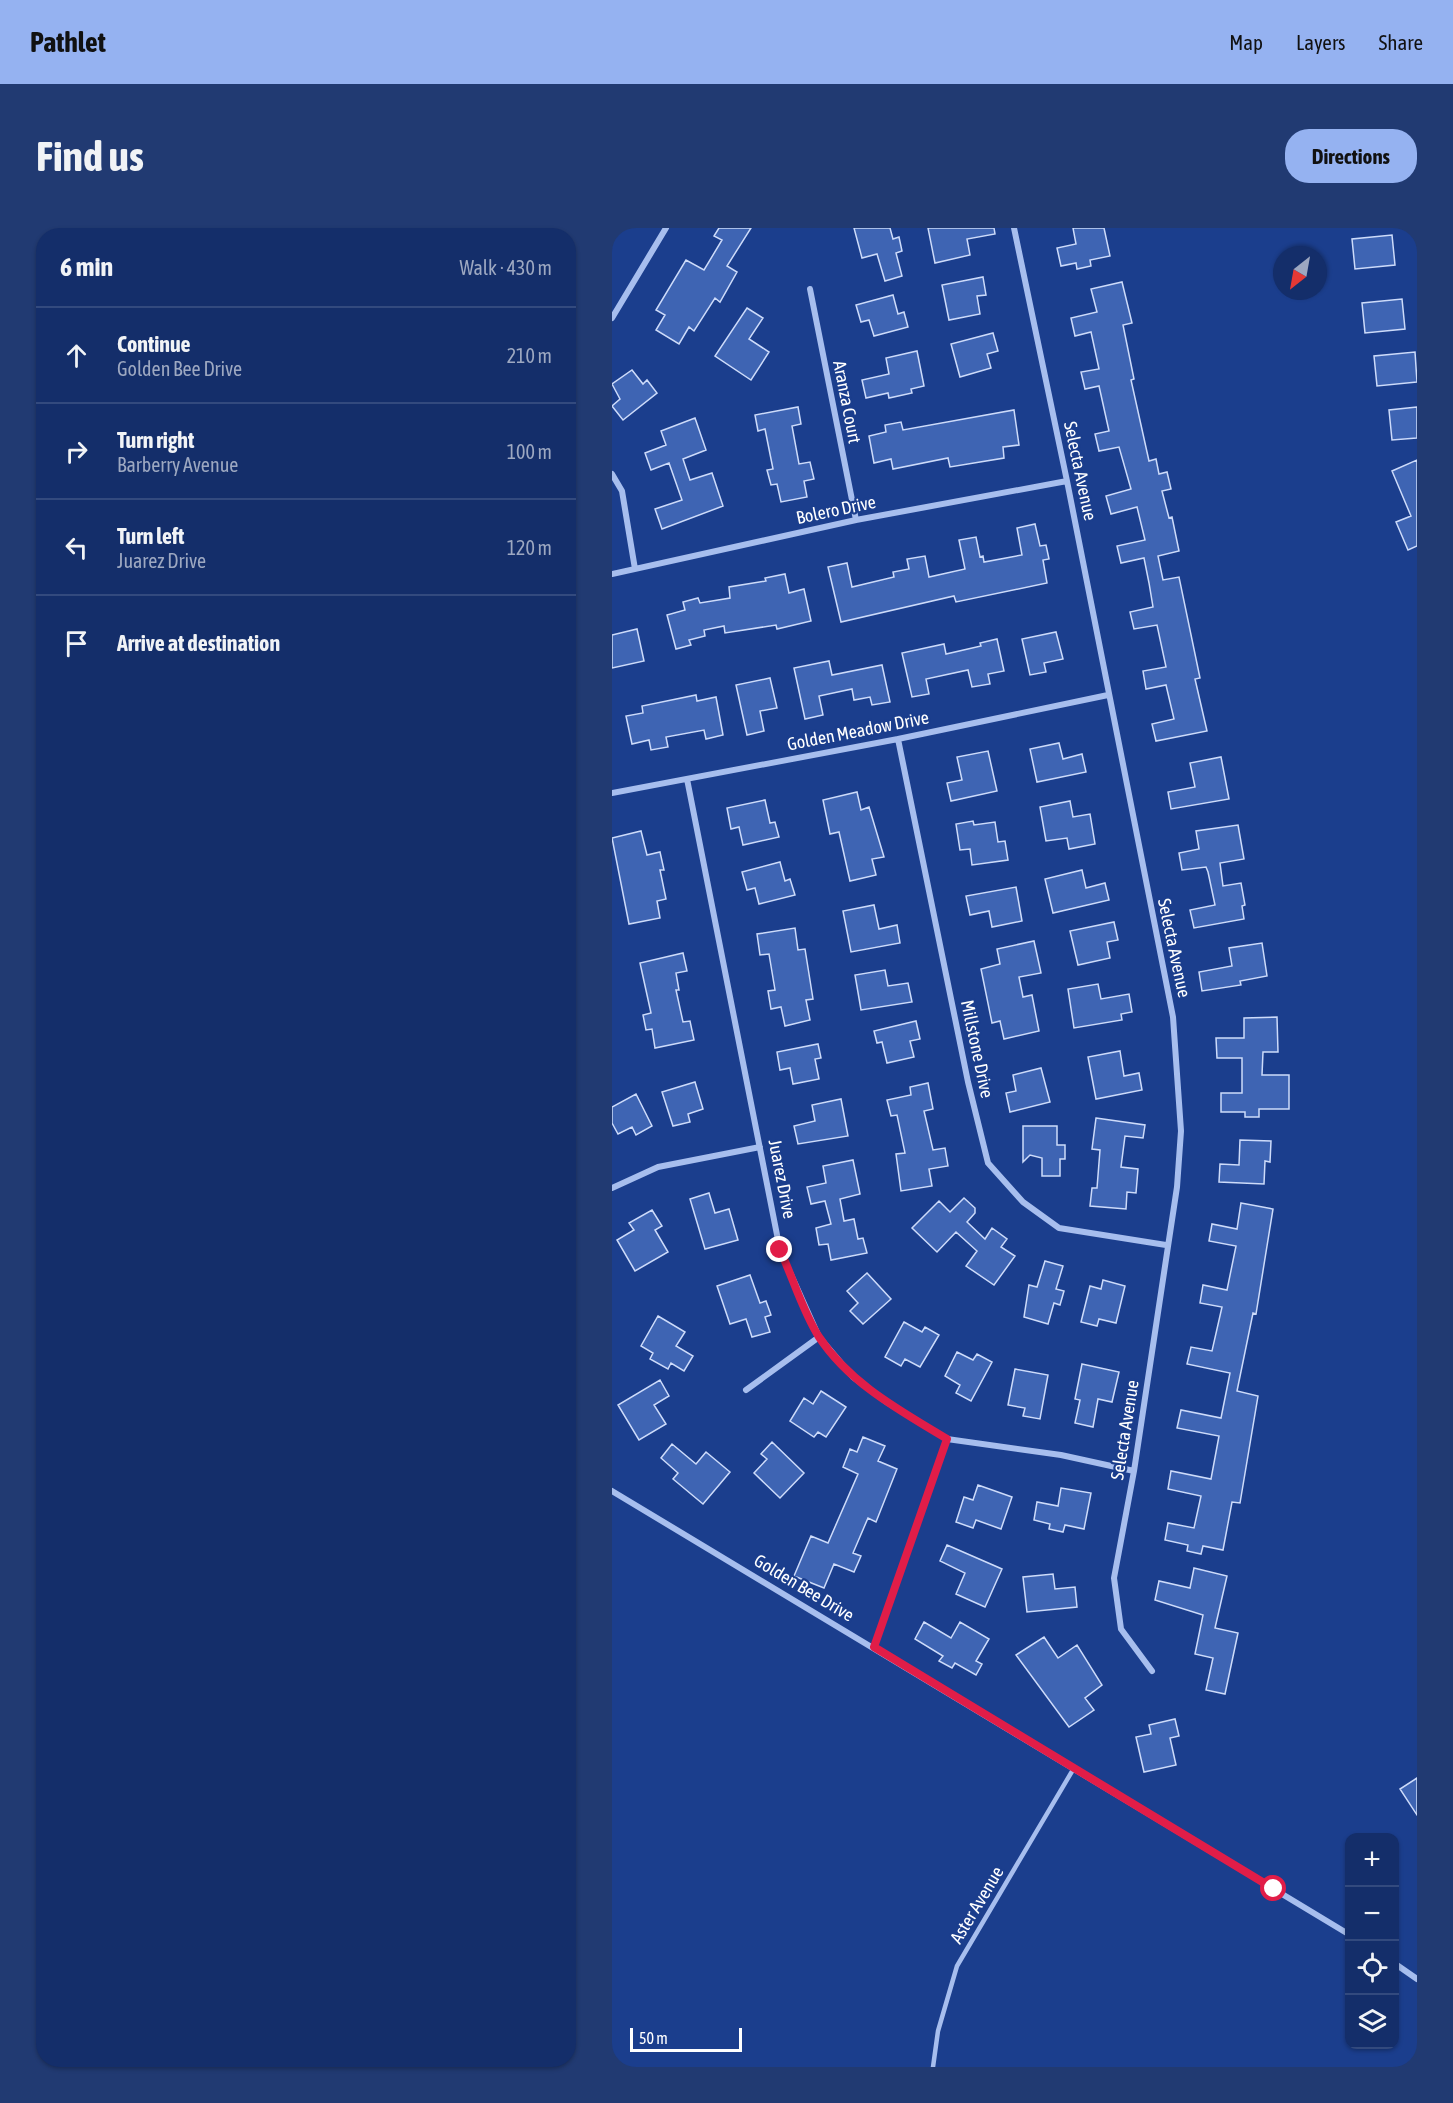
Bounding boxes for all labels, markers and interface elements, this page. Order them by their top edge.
text: Pathlet [30,26,106,58]
text: Map [1229,30,1263,54]
text: Layers [1296,30,1346,54]
text: Share [1379,30,1423,54]
button: Directions [1285,129,1417,183]
text: Find us [36,132,144,180]
north arrow [1273,246,1327,300]
text: 6 min [60,252,113,282]
text: Walk · 430 m [460,256,552,279]
text: Continue [117,331,191,357]
icon: ahead [60,339,93,372]
text: 210 m [507,344,552,367]
text: Golden Bee Drive [117,357,242,380]
street label: Aranza Court [829,359,866,445]
street label: Selecta Avenue [1060,419,1101,522]
text: Turn right [117,427,194,453]
icon: right [60,435,93,468]
text: 100 m [507,440,552,463]
text: Barberry Avenue [117,453,238,476]
street label: Bolero Drive [794,491,878,528]
text: Turn left [117,523,184,549]
icon: left [60,531,93,564]
text: 120 m [507,536,552,559]
text: Juarez Drive [117,549,206,572]
icon: arrive [60,627,93,660]
text: Arrive at destination [117,630,280,656]
street label: Golden Meadow Drive [785,706,931,755]
street label: Selecta Avenue [1154,896,1195,999]
street label: Millstone Drive [957,998,998,1100]
street label: Juarez Drive [765,1138,800,1220]
route end [766,1236,792,1262]
street label: Selecta Avenue [1106,1378,1143,1481]
street label: Golden Bee Drive [751,1550,858,1626]
map controls [1345,1833,1399,2049]
button: + [1345,1833,1399,1887]
street label: Aster Avenue [945,1862,1008,1947]
route start [1260,1875,1286,1901]
button: − [1345,1887,1399,1941]
button: locate [1345,1941,1399,1995]
button: layers [1345,1995,1399,2049]
scale bar [630,2025,742,2052]
text: 50 m [639,2029,668,2047]

